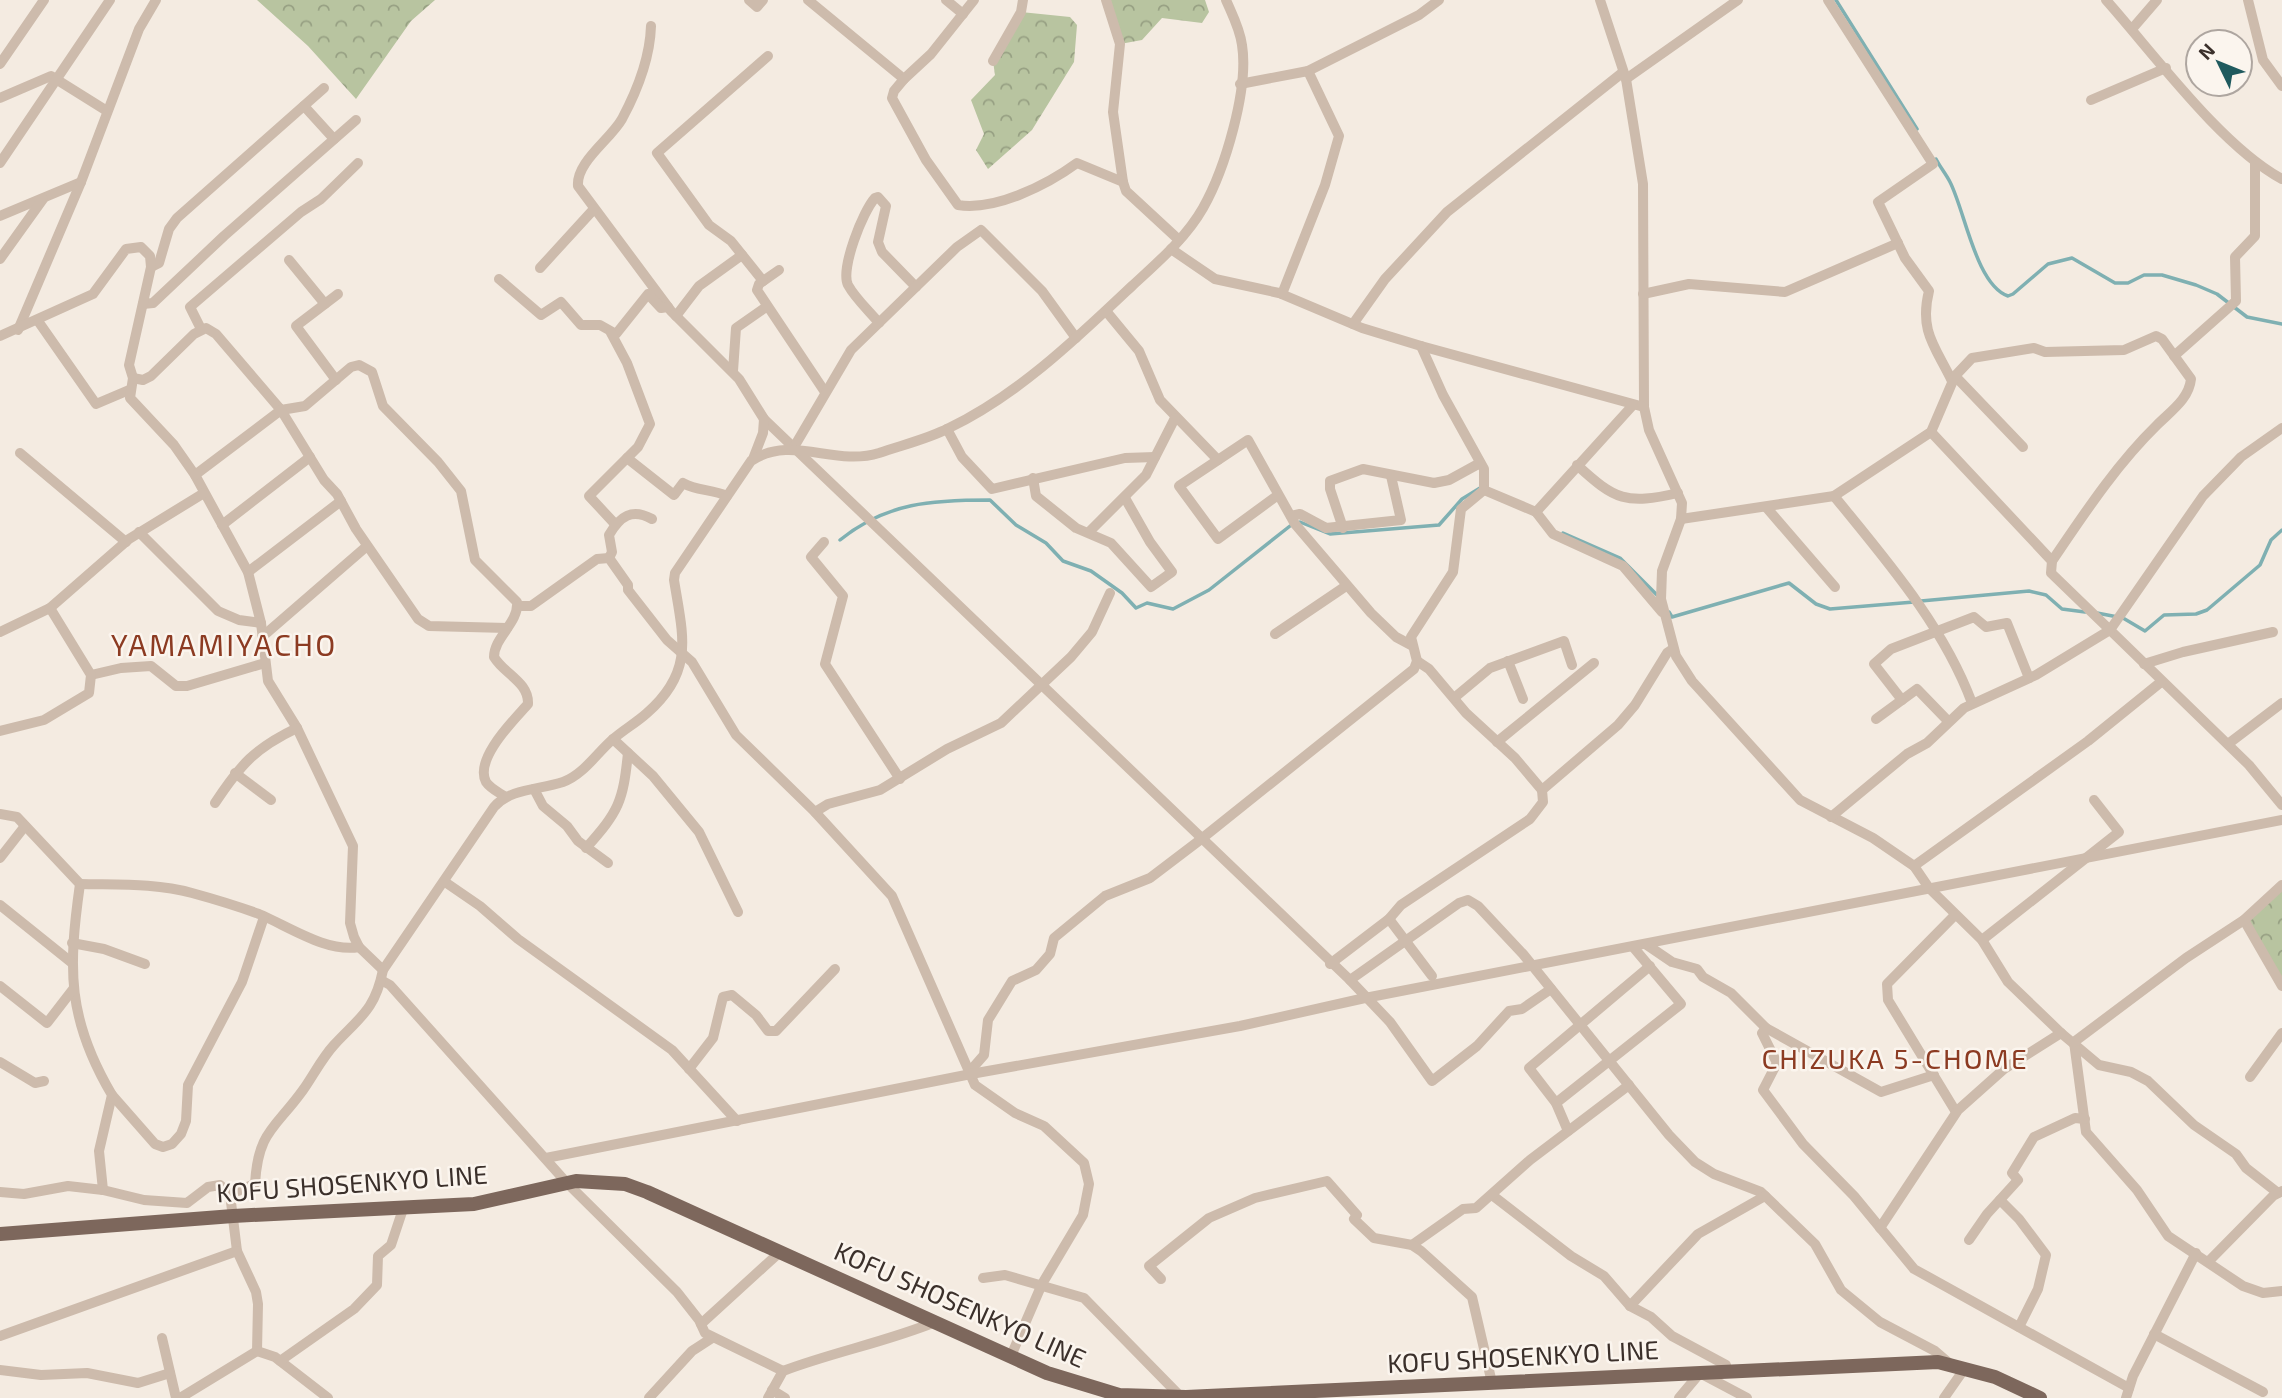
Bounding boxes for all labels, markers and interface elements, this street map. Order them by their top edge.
north arrow [2184,28,2254,98]
text: N [2193,38,2219,64]
district label: YAMAMIYACHO [111,626,337,662]
district label: CHIZUKA 5-CHOME [1761,1041,2029,1075]
street label: KOFU SHOSENKYO LINE [215,1158,489,1207]
street label: KOFU SHOSENKYO LINE [830,1234,1091,1373]
street label: KOFU SHOSENKYO LINE [1386,1333,1660,1378]

